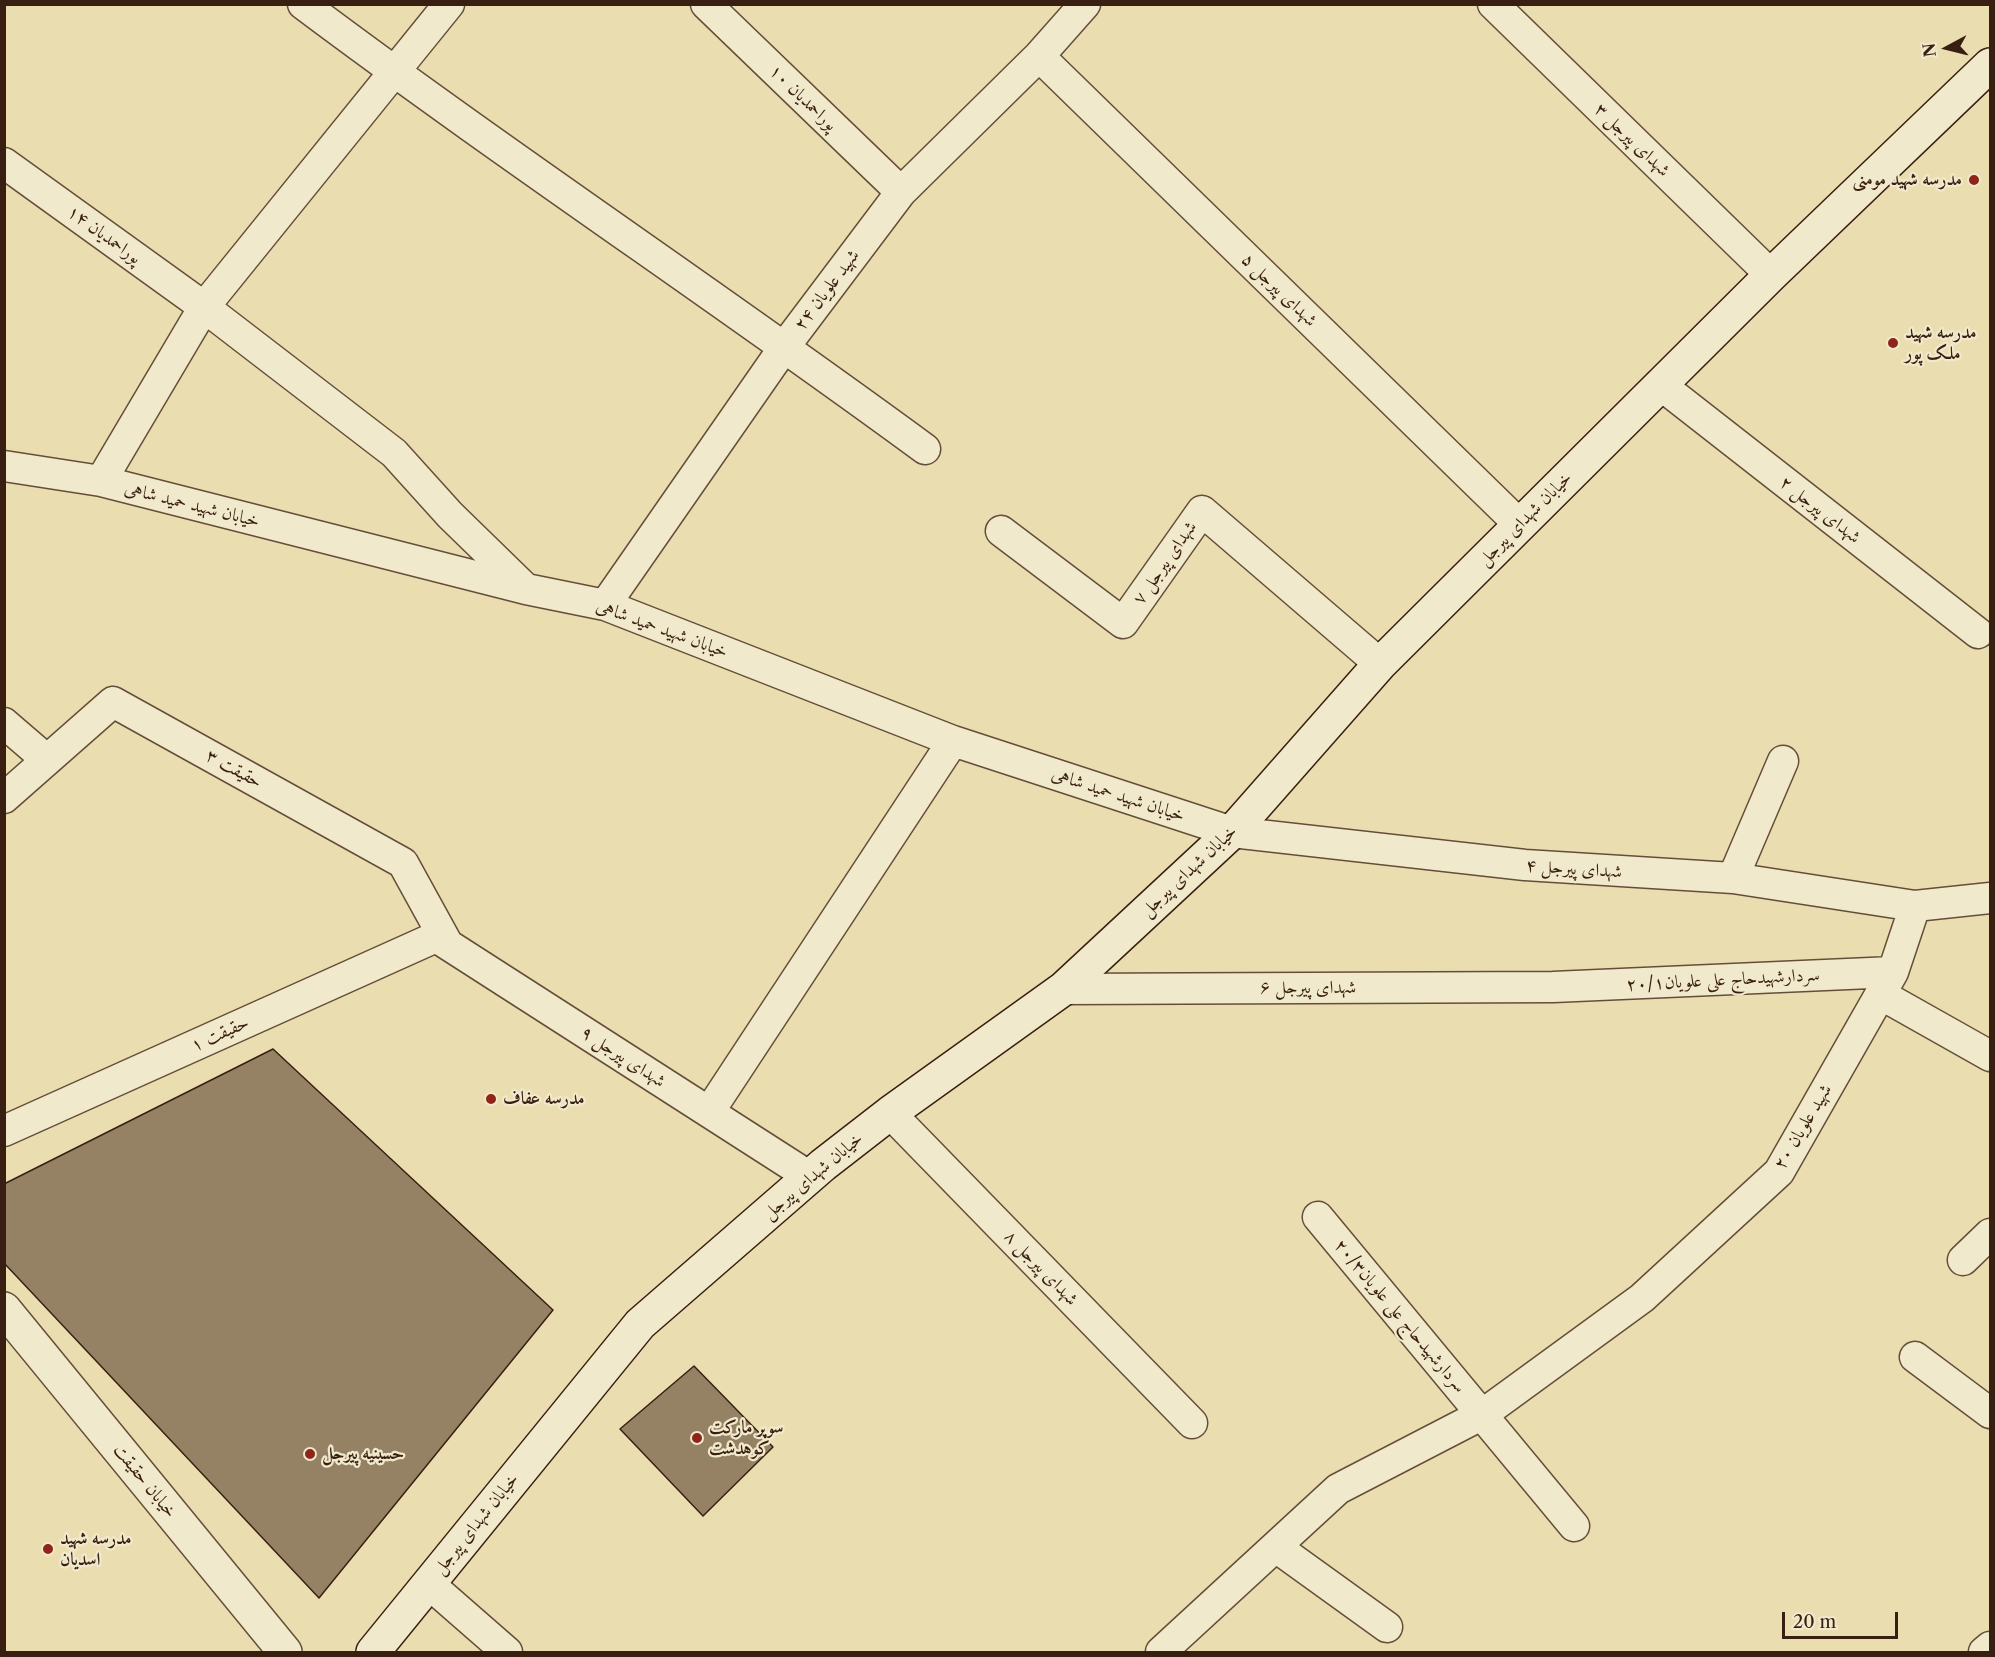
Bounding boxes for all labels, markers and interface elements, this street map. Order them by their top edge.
north arrow [1917,18,1977,78]
text: N [1918,42,1940,58]
street label: پوراحمدیان ۱۰ [765,60,841,136]
street label: شهدای پیرجل ۳ [1590,99,1674,181]
place label: مدرسه شهید مومنی [1853,169,1962,191]
marker: مدرسه شهید مومنی [1967,173,1981,187]
street label: پوراحمدیان ۱۴ [63,201,145,269]
street label: شهید علویان ۲۴ [790,245,864,335]
street label: شهدای پیرجل ۵ [1237,249,1321,331]
place label: مدرسه شهید ملک پور [1905,322,1977,364]
marker: مدرسه شهید ملک پور [1886,336,1900,350]
street label: خیابان شهدای پیرجل [1473,467,1577,571]
street label: شهدای پیرجل ۲ [1775,472,1865,548]
street label: خیابان شهید حمید شاهی [122,478,262,532]
street label: شهدای پیرجل ۷ [1128,517,1202,609]
street label: خیابان شهید حمید شاهی [593,595,731,663]
street label: حقیقت ۳ [202,745,266,793]
street label: خیابان شهید حمید شاهی [1049,763,1187,827]
street label: خیابان شهدای پیرجل [1136,821,1242,921]
street label: شهدای پیرجل ۴ [1525,855,1623,883]
street label: سردارشهیدحاج علی علویان۲۰/۱ [1626,964,1820,996]
street label: شهدای پیرجل ۶ [1260,977,1356,999]
street label: حقیقت ۱ [188,1012,252,1056]
street label: شهدای پیرجل ۹ [577,1022,669,1092]
street label: شهید علویان ۲۰ [1769,1081,1837,1173]
place label: مدرسه عفاف [503,1088,584,1110]
marker: مدرسه عفاف [484,1092,498,1106]
street label: خیابان شهدای پیرجل [759,1128,867,1224]
street label: شهدای پیرجل ۸ [1000,1226,1082,1310]
street label: سردارشهیدحاج علی علویان۲۰/۳ [1329,1235,1471,1397]
place label: سوپر مارکت کوهدشت [709,1417,784,1460]
marker: سوپر مارکت کوهدشت [690,1431,704,1445]
street label: خیابان حقیقت [109,1440,181,1522]
place label: حسینیه پیرجل [322,1443,404,1465]
marker: حسینیه پیرجل [303,1447,317,1461]
street label: خیابان شهدای پیرجل [429,1469,523,1579]
place label: مدرسه شهید اسدیان [60,1528,132,1570]
marker: مدرسه شهید اسدیان [41,1542,55,1556]
scale bar [1785,1600,1900,1638]
text: 20 m [1793,1611,1836,1633]

